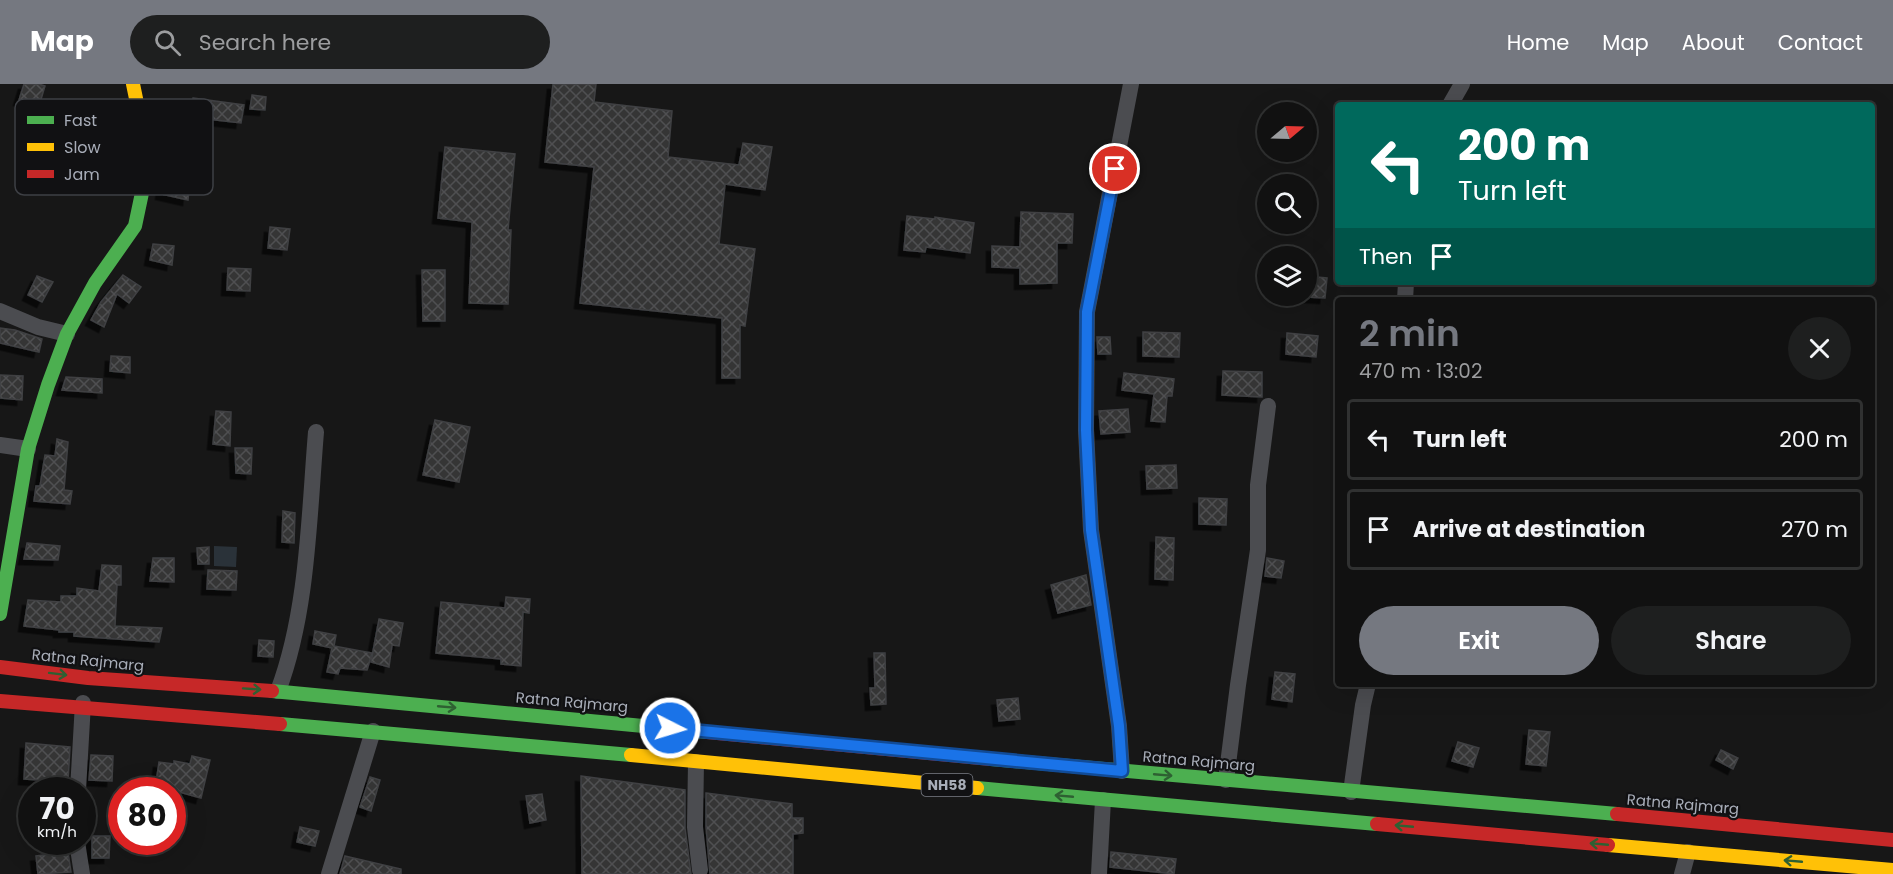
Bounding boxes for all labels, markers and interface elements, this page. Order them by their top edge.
search box [130,15,550,69]
text: Map [30,22,94,61]
icon: search [151,26,184,59]
text: Search here [199,27,331,58]
text: Home [1507,28,1569,57]
text: Map [1602,28,1649,57]
text: About [1682,28,1745,57]
text: Contact [1778,28,1863,57]
legend [15,99,213,195]
north arrow [1257,102,1317,162]
map controls [1257,102,1317,306]
text: Fast [64,109,97,132]
text: 200 m [1458,116,1590,175]
icon: left [1359,126,1437,204]
text: Slow [64,136,101,159]
pin [1089,143,1140,194]
icon: arrive [1098,152,1131,185]
text: Jam [64,163,100,186]
text: Turn left [1458,172,1567,209]
button: search [1257,174,1317,234]
icon: arrive [1425,240,1458,273]
text: Then [1359,241,1413,272]
button: layers [1257,246,1317,306]
text: 2 min [1359,308,1460,359]
button: close [1788,317,1851,380]
text: 470 m · 13:02 [1359,357,1482,385]
icon: left [1362,423,1395,456]
text: Turn left [1413,424,1507,455]
text: 200 m [1779,424,1848,455]
icon: arrive [1362,513,1395,546]
text: Arrive at destination [1413,514,1645,545]
text: 270 m [1781,514,1848,545]
button: Exit [1359,606,1599,675]
button: Share [1611,606,1851,675]
street label: Ratna Rajmarg [31,644,145,676]
one-way arrow [48,669,67,680]
one-way arrow [242,684,262,695]
street label: Ratna Rajmarg [515,687,629,717]
position arrow [638,696,702,760]
one-way arrow [436,702,456,713]
street label: Ratna Rajmarg [1142,746,1256,776]
one-way arrow [1153,770,1173,781]
road number: NH58 [922,774,972,796]
speed limit sign: 80 [108,777,186,855]
text: 70 [39,787,75,830]
street label: Ratna Rajmarg [1626,789,1740,819]
one-way arrow [1054,790,1074,801]
one-way arrow [1395,820,1415,831]
text: km/h [37,821,77,842]
one-way arrow [1589,838,1609,849]
one-way arrow [1783,855,1803,866]

